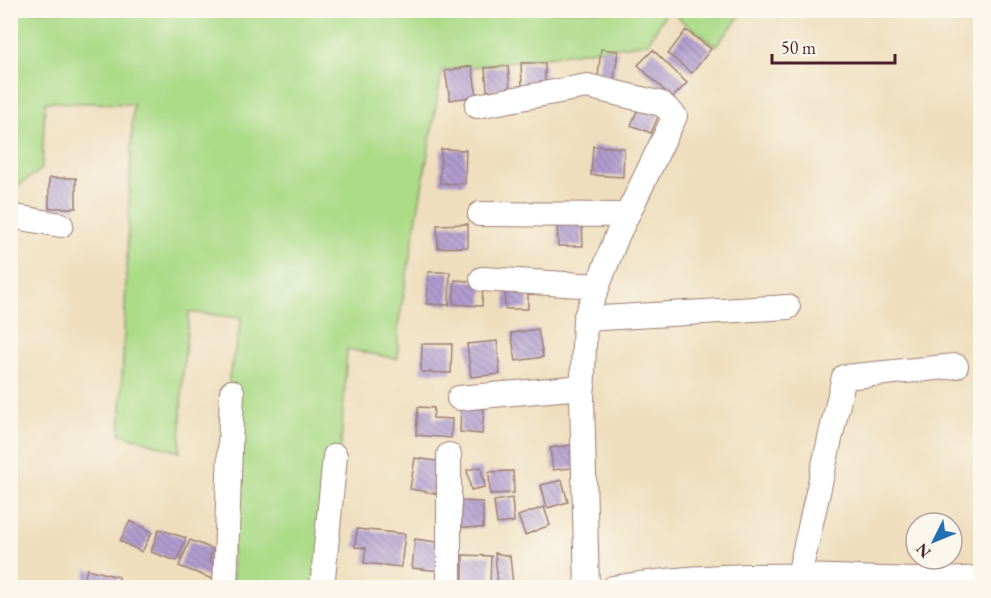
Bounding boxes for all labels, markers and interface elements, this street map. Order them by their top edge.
scale bar [772,27,895,65]
text: 50 m [781,36,816,59]
north arrow [904,511,964,571]
text: N [911,539,935,563]

